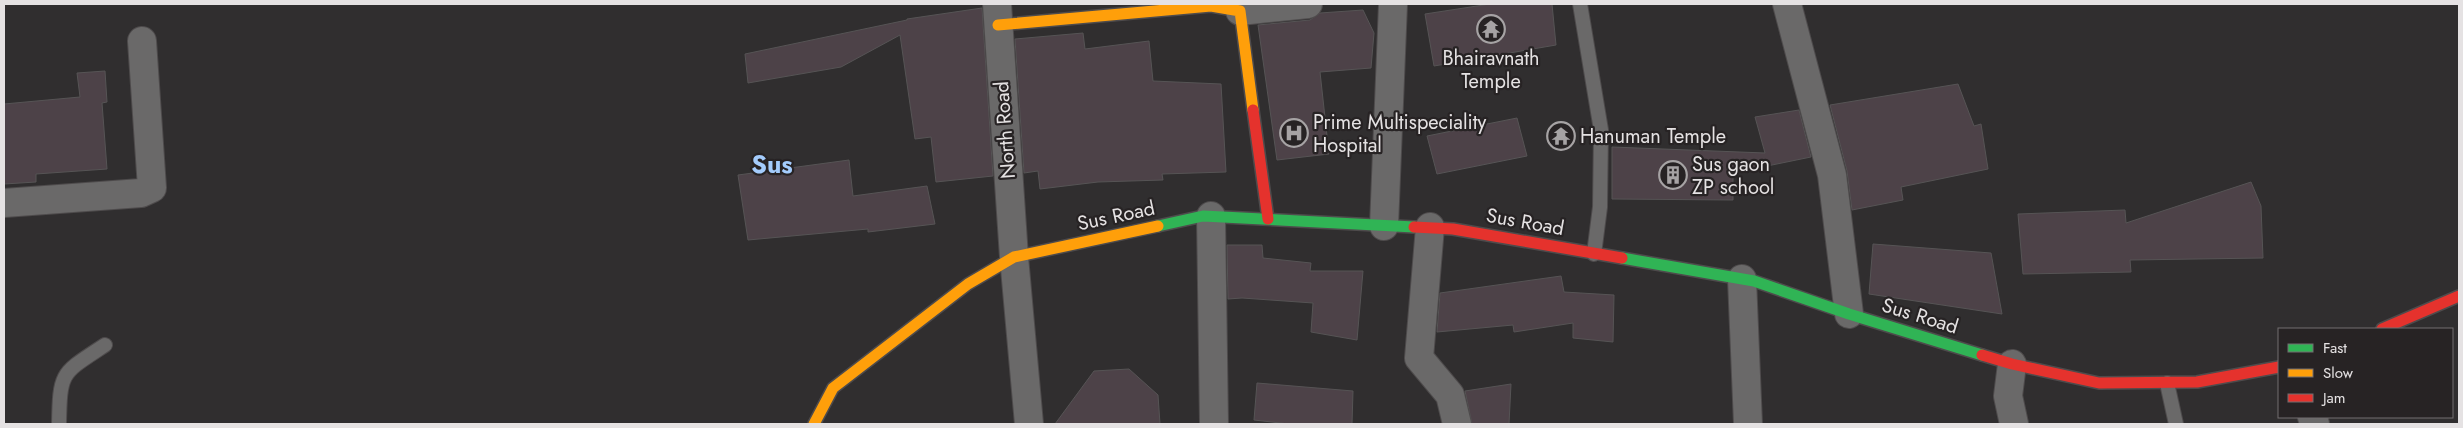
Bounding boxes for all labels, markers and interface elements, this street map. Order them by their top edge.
temple icon: Bhairavnath Temple [1476,14,1506,44]
place label: Bhairavnath Temple [1442,44,1540,96]
street label: North Road [987,80,1023,180]
place label: Prime Multispeciality Hospital [1313,108,1487,160]
hospital icon: Prime Multispeciality Hospital [1279,118,1309,148]
temple icon: Hanuman Temple [1546,121,1576,151]
place label: Hanuman Temple [1580,122,1726,151]
district label: Sus [751,146,793,182]
place label: Sus gaon ZP school [1692,150,1774,202]
building icon: Sus gaon ZP school [1658,160,1688,190]
street label: Sus Road [1075,194,1157,238]
street label: Sus Road [1484,201,1566,243]
street label: Sus Road [1878,291,1962,341]
legend [2278,328,2453,418]
text: Fast [2323,337,2347,359]
text: Slow [2323,362,2354,384]
text: Jam [2321,387,2346,409]

